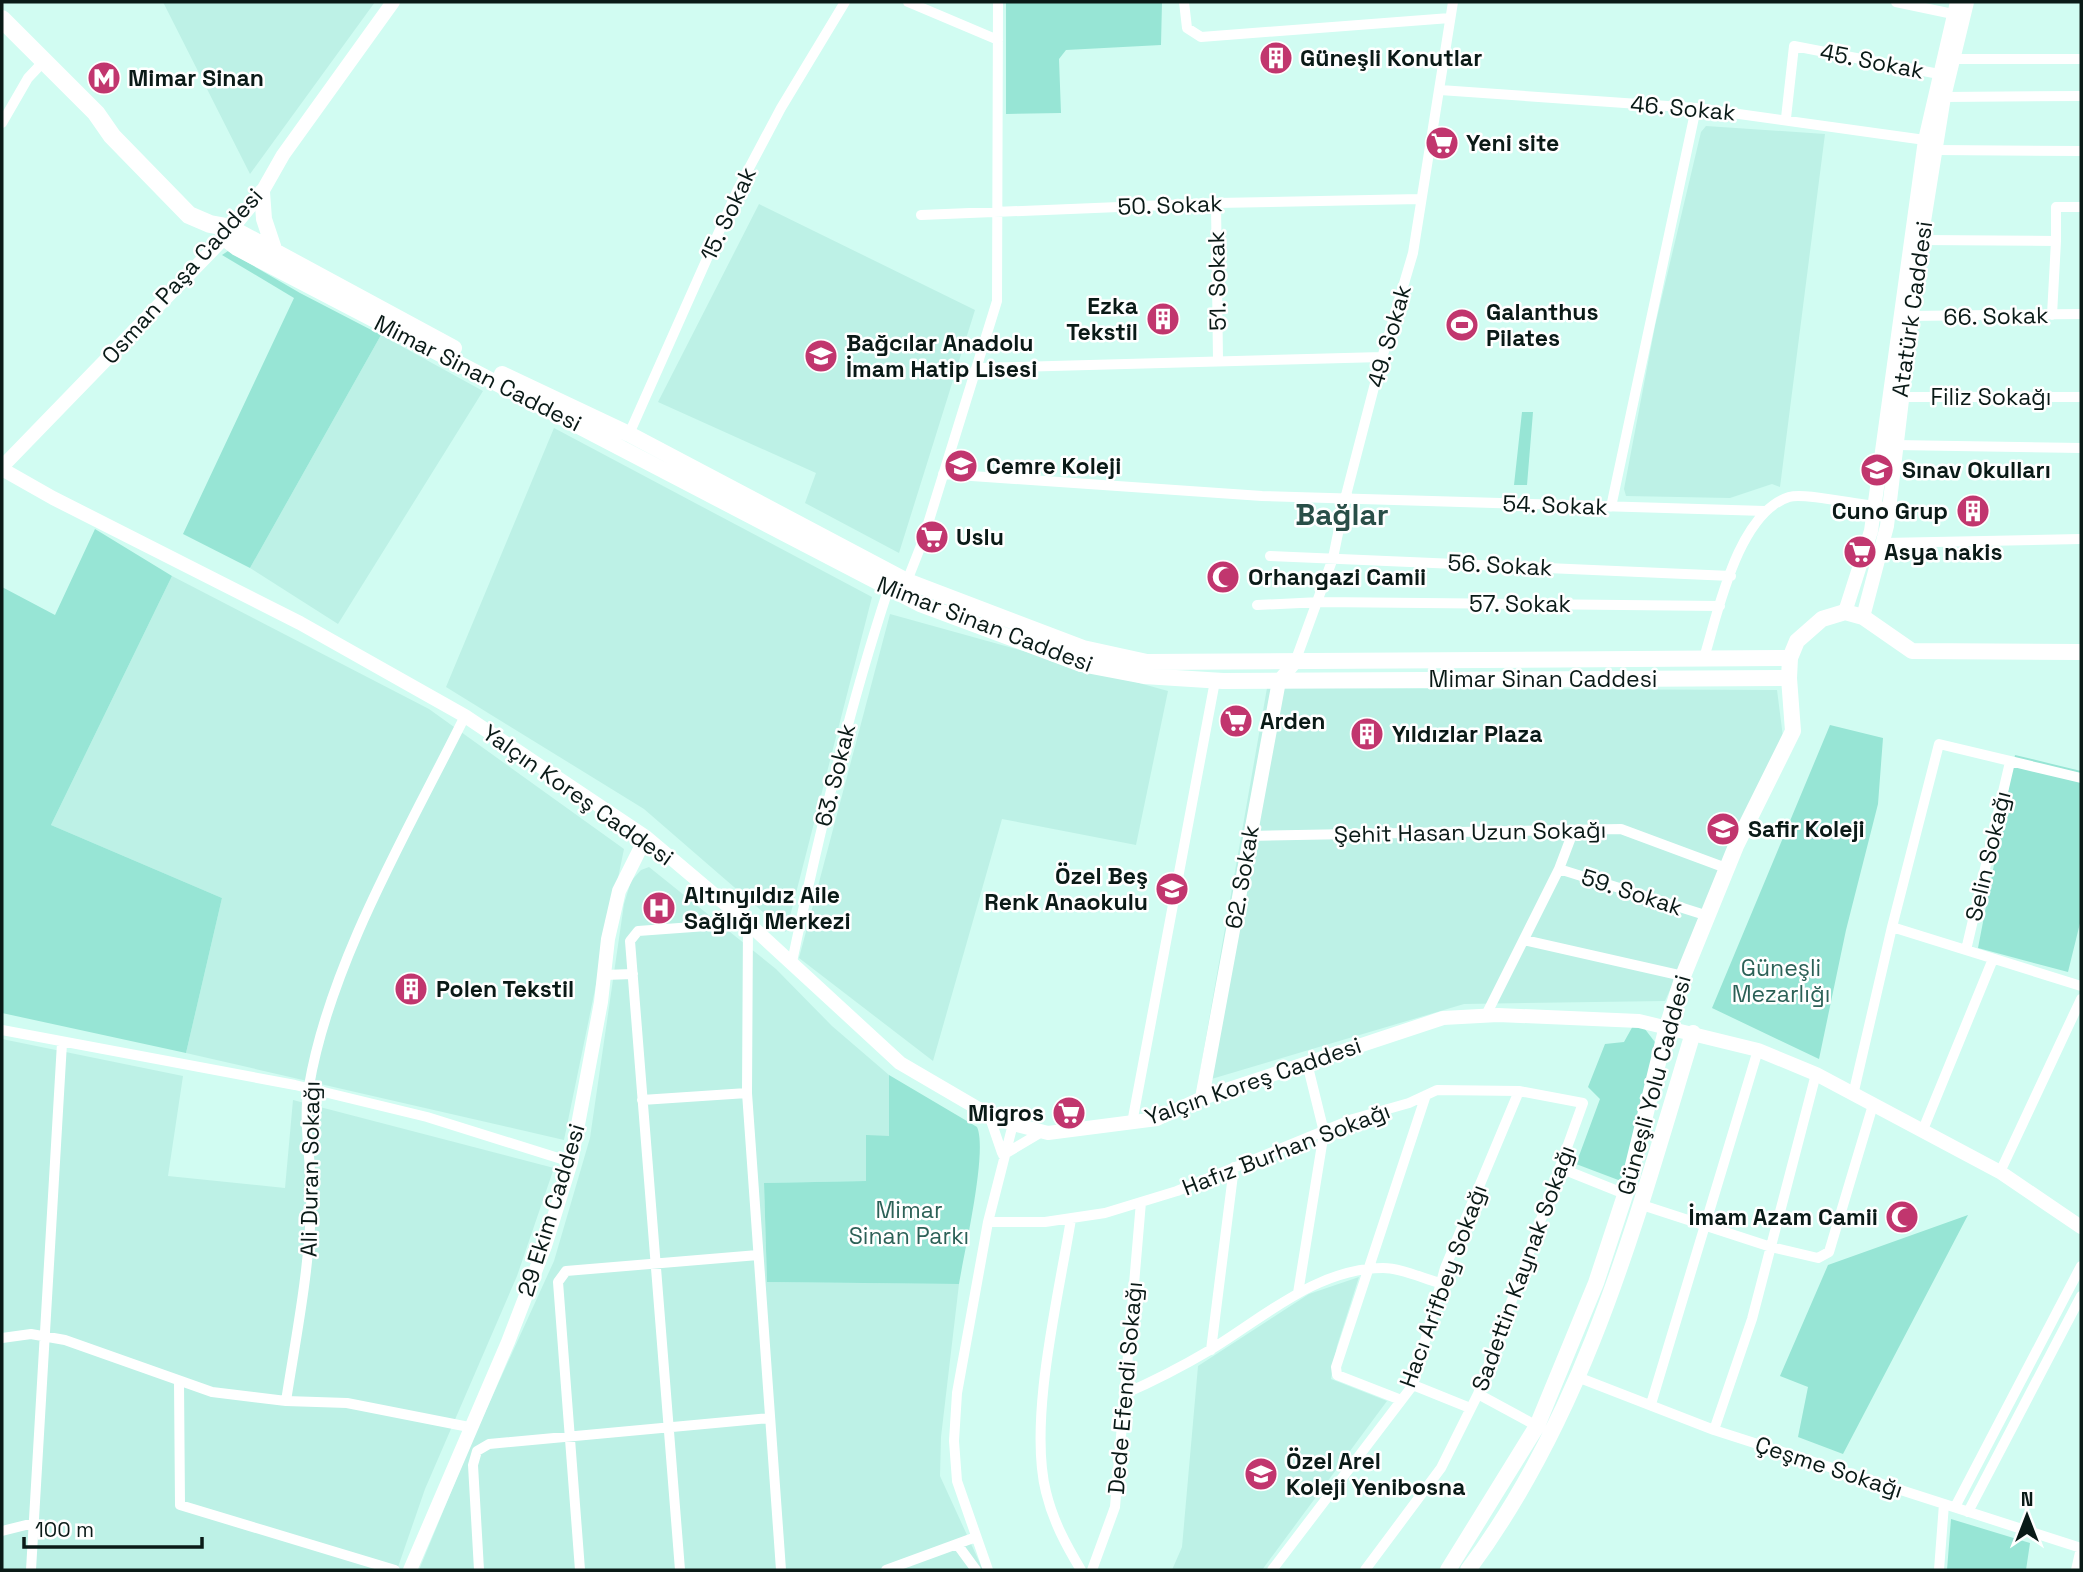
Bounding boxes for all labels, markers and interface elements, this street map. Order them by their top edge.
street label: 45. Sokak [1818,36,1926,86]
building icon: Güneşli Konutlar [1257,39,1295,77]
place label: Güneşli Konutlar [1300,43,1482,73]
metro station icon: Mimar Sinan [85,59,123,97]
place label: Mimar Sinan [128,63,264,93]
street label: 46. Sokak [1629,88,1737,128]
supermarket icon: Yeni site [1423,124,1461,162]
place label: Yeni site [1466,128,1559,158]
street label: 15. Sokak [693,162,763,266]
street label: Osman Paşa Caddesi [95,182,269,370]
street label: 50. Sokak [1117,188,1223,222]
street label: Atatürk Caddesi [1885,219,1939,399]
street label: 51. Sokak [1201,231,1233,331]
street label: 49. Sokak [1360,281,1418,391]
place label: Ezka Tekstil [1066,291,1138,347]
place label: Galanthus Pilates [1486,297,1598,353]
building icon: Ezka Tekstil [1144,300,1182,338]
street label: 66. Sokak [1943,300,2049,332]
sports icon: Galanthus Pilates [1443,306,1481,344]
street label: Mimar Sinan Caddesi [369,308,587,438]
place label: Bağcılar Anadolu İmam Hatip Lisesi [846,328,1037,384]
school or university icon: Bağcılar Anadolu İmam Hatip Lisesi [802,337,840,375]
street label: Filiz Sokağı [1931,382,2051,412]
school or university icon: Cemre Koleji [942,447,980,485]
place label: Cemre Koleji [986,451,1121,481]
school or university icon: Sınav Okulları [1858,451,1896,489]
place label: Sınav Okulları [1902,455,2051,485]
street label: 54. Sokak [1502,488,1608,522]
building icon: Cuno Grup [1954,492,1992,530]
district label: Bağlar [1295,495,1389,534]
place label: Cuno Grup [1832,496,1948,526]
supermarket icon: Uslu [913,518,951,556]
place label: Uslu [956,522,1004,552]
supermarket icon: Asya nakis [1841,533,1879,571]
place label: Asya nakis [1884,537,2003,567]
street label: 56. Sokak [1447,547,1553,583]
mosque icon: Orhangazi Camii [1204,558,1242,596]
place label: Orhangazi Camii [1248,562,1426,592]
street label: Mimar Sinan Caddesi [873,569,1097,679]
street label: 57. Sokak [1469,589,1571,619]
street label: Mimar Sinan Caddesi [1429,664,1657,694]
supermarket icon: Arden [1217,702,1255,740]
place label: Arden [1260,706,1325,736]
building icon: Yıldızlar Plaza [1348,715,1386,753]
street label: Yalçın Koreş Caddesi [477,718,679,872]
place label: Yıldızlar Plaza [1392,719,1542,749]
street label: 63. Sokak [808,720,862,830]
street label: Selin Sokağı [1958,788,2018,924]
school or university icon: Safir Koleji [1704,810,1742,848]
place label: Safir Koleji [1748,814,1865,844]
street label: Şehit Hasan Uzun Sokağı [1333,815,1607,849]
street label: 62. Sokak [1218,823,1266,931]
place label: Özel Beş Renk Anaokulu [984,861,1148,917]
street label: 59. Sokak [1578,862,1686,922]
school or university icon: Özel Beş Renk Anaokulu [1153,870,1191,908]
place label: Altınyıldız Aile Sağlığı Merkezi [684,880,851,936]
hospital icon: Altınyıldız Aile Sağlığı Merkezi [640,889,678,927]
park label: Güneşli Mezarlığı [1732,953,1830,1009]
building icon: Polen Tekstil [392,970,430,1008]
street label: Güneşli Yolu Caddesi [1610,972,1698,1198]
place label: Polen Tekstil [436,974,574,1004]
street label: Yalçın Koreş Caddesi [1141,1030,1365,1132]
street label: Ali Duran Sokağı [293,1081,327,1257]
supermarket icon: Migros [1050,1094,1088,1132]
street label: Hafız Burhan Sokağı [1178,1096,1394,1202]
place label: Migros [968,1098,1044,1128]
street label: 29 Ekim Caddesi [510,1120,592,1300]
street label: Sadettin Kaynak Sokağı [1465,1141,1581,1395]
street label: Hacı Arifbey Sokağı [1392,1180,1494,1392]
park label: Mimar Sinan Parkı [849,1195,969,1251]
mosque icon: İmam Azam Camii [1883,1198,1921,1236]
place label: İmam Azam Camii [1689,1202,1878,1232]
street label: Dede Efendi Sokağı [1101,1280,1149,1496]
street label: Çeşme Sokağı [1751,1429,1907,1505]
place label: Özel Arel Koleji Yenibosna [1286,1446,1466,1502]
school or university icon: Özel Arel Koleji Yenibosna [1242,1455,1280,1493]
north arrow [1992,1481,2062,1551]
text: N [2021,1487,2033,1512]
scale bar [24,1506,203,1550]
text: 100 m [35,1516,94,1543]

